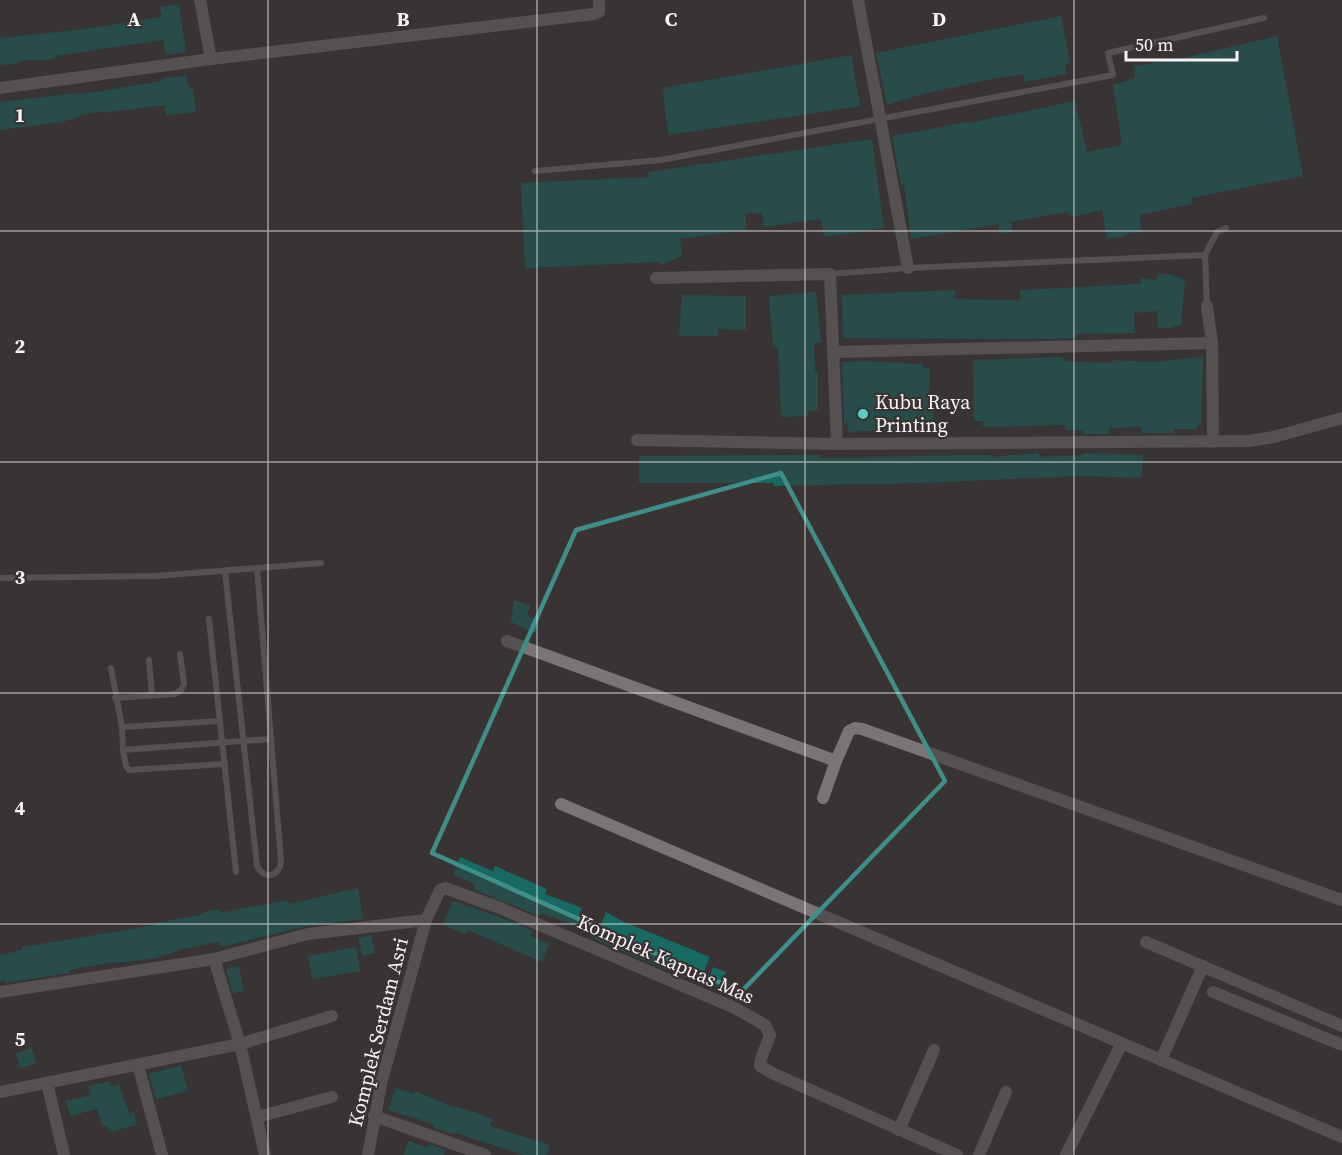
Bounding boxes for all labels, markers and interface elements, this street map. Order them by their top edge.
text: A [127,5,141,33]
text: B [396,5,410,33]
text: C [665,5,677,33]
text: D [932,5,946,33]
scale bar [1126,24,1237,62]
text: 50 m [1135,32,1173,57]
text: 1 [15,101,25,129]
text: 2 [15,332,26,360]
place label: Kubu Raya Printing [875,388,971,439]
marker: Kubu Raya Printing [856,407,870,421]
text: 3 [15,563,26,591]
text: 4 [15,794,26,822]
street label: Komplek Kapuas Mas [573,907,759,1011]
street label: Komplek Serdam Asri [341,935,415,1129]
text: 5 [15,1025,26,1053]

